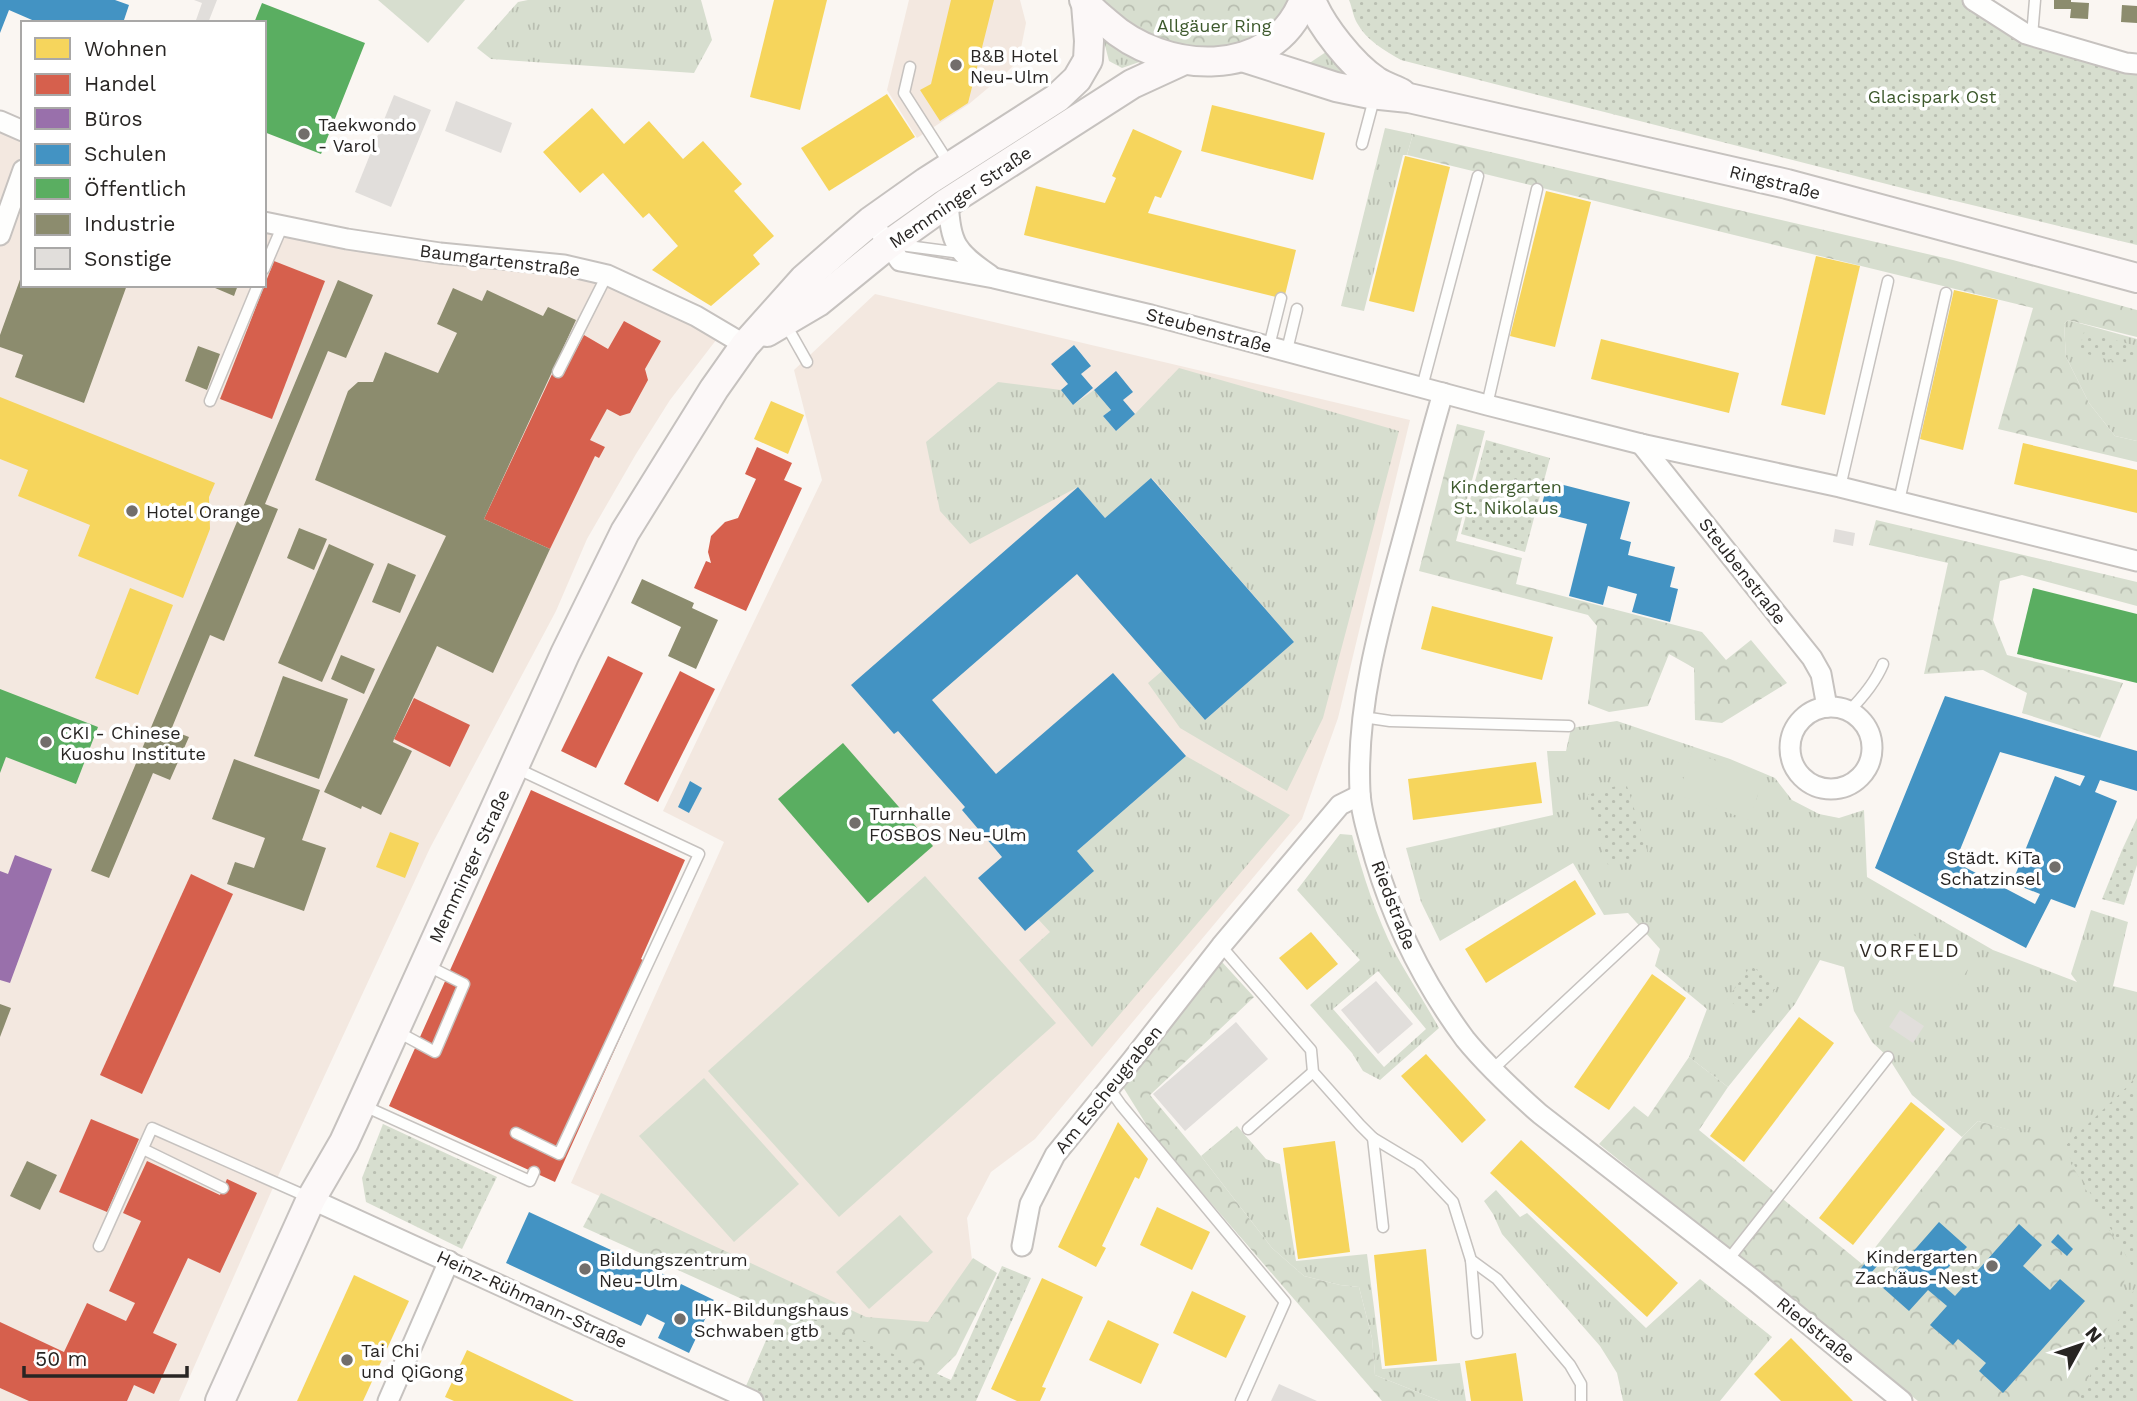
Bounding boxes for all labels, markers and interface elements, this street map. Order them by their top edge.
park label: Allgäuer Ring [1157,15,1272,36]
legend [21,21,266,287]
text: Wohnen [84,36,167,61]
place label: B&B Hotel Neu-Ulm [970,45,1058,87]
marker: B&B Hotel Neu-Ulm [948,57,964,73]
text: Handel [84,71,156,96]
park label: Glacispark Ost [1868,86,1997,107]
text: Büros [84,106,143,131]
place label: Taekwondo - Varol [318,114,417,156]
marker: Taekwondo - Varol [296,126,312,142]
text: Schulen [84,141,167,166]
street label: Memminger Straße [885,142,1035,252]
street label: Ringstraße [1727,161,1823,203]
text: Öffentlich [84,176,186,201]
text: Industrie [84,211,175,236]
street label: Baumgartenstraße [419,240,581,280]
text: Sonstige [84,246,172,271]
street label: Steubenstraße [1144,303,1274,357]
park label: Kindergarten St. Nikolaus [1450,476,1562,518]
place label: Hotel Orange [146,501,260,522]
marker: Hotel Orange [124,503,140,519]
street label: Steubenstraße [1695,514,1791,628]
place label: CKI - Chinese Kuoshu Institute [60,722,206,764]
marker: CKI - Chinese Kuoshu Institute [38,734,54,750]
street label: Memminger Straße [424,786,514,946]
place label: Turnhalle FOSBOS Neu-Ulm [869,803,1027,845]
marker: Turnhalle FOSBOS Neu-Ulm [847,815,863,831]
place label: Städt. KiTa Schatzinsel [1940,847,2041,889]
street label: Riedstraße [1367,857,1421,953]
marker: Städt. KiTa Schatzinsel [2047,859,2063,875]
district label: VORFELD [1859,939,1961,962]
street label: Am Escheugraben [1050,1021,1166,1157]
street label: Heinz-Rühmann-Straße [433,1246,631,1352]
place label: Kindergarten Zachäus-Nest [1855,1246,1978,1288]
place label: Bildungszentrum Neu-Ulm [599,1249,748,1291]
marker: Kindergarten Zachäus-Nest [1984,1258,2000,1274]
marker: Bildungszentrum Neu-Ulm [577,1261,593,1277]
street label: Riedstraße [1773,1292,1859,1368]
place label: IHK-Bildungshaus Schwaben gtb [694,1299,849,1341]
north arrow [2046,1310,2116,1380]
marker: IHK-Bildungshaus Schwaben gtb [672,1311,688,1327]
text: N [2080,1322,2107,1347]
scale bar [24,1334,187,1378]
place label: Tai Chi und QiGong [361,1340,464,1382]
text: 50 m [35,1346,87,1371]
marker: Tai Chi und QiGong [339,1352,355,1368]

